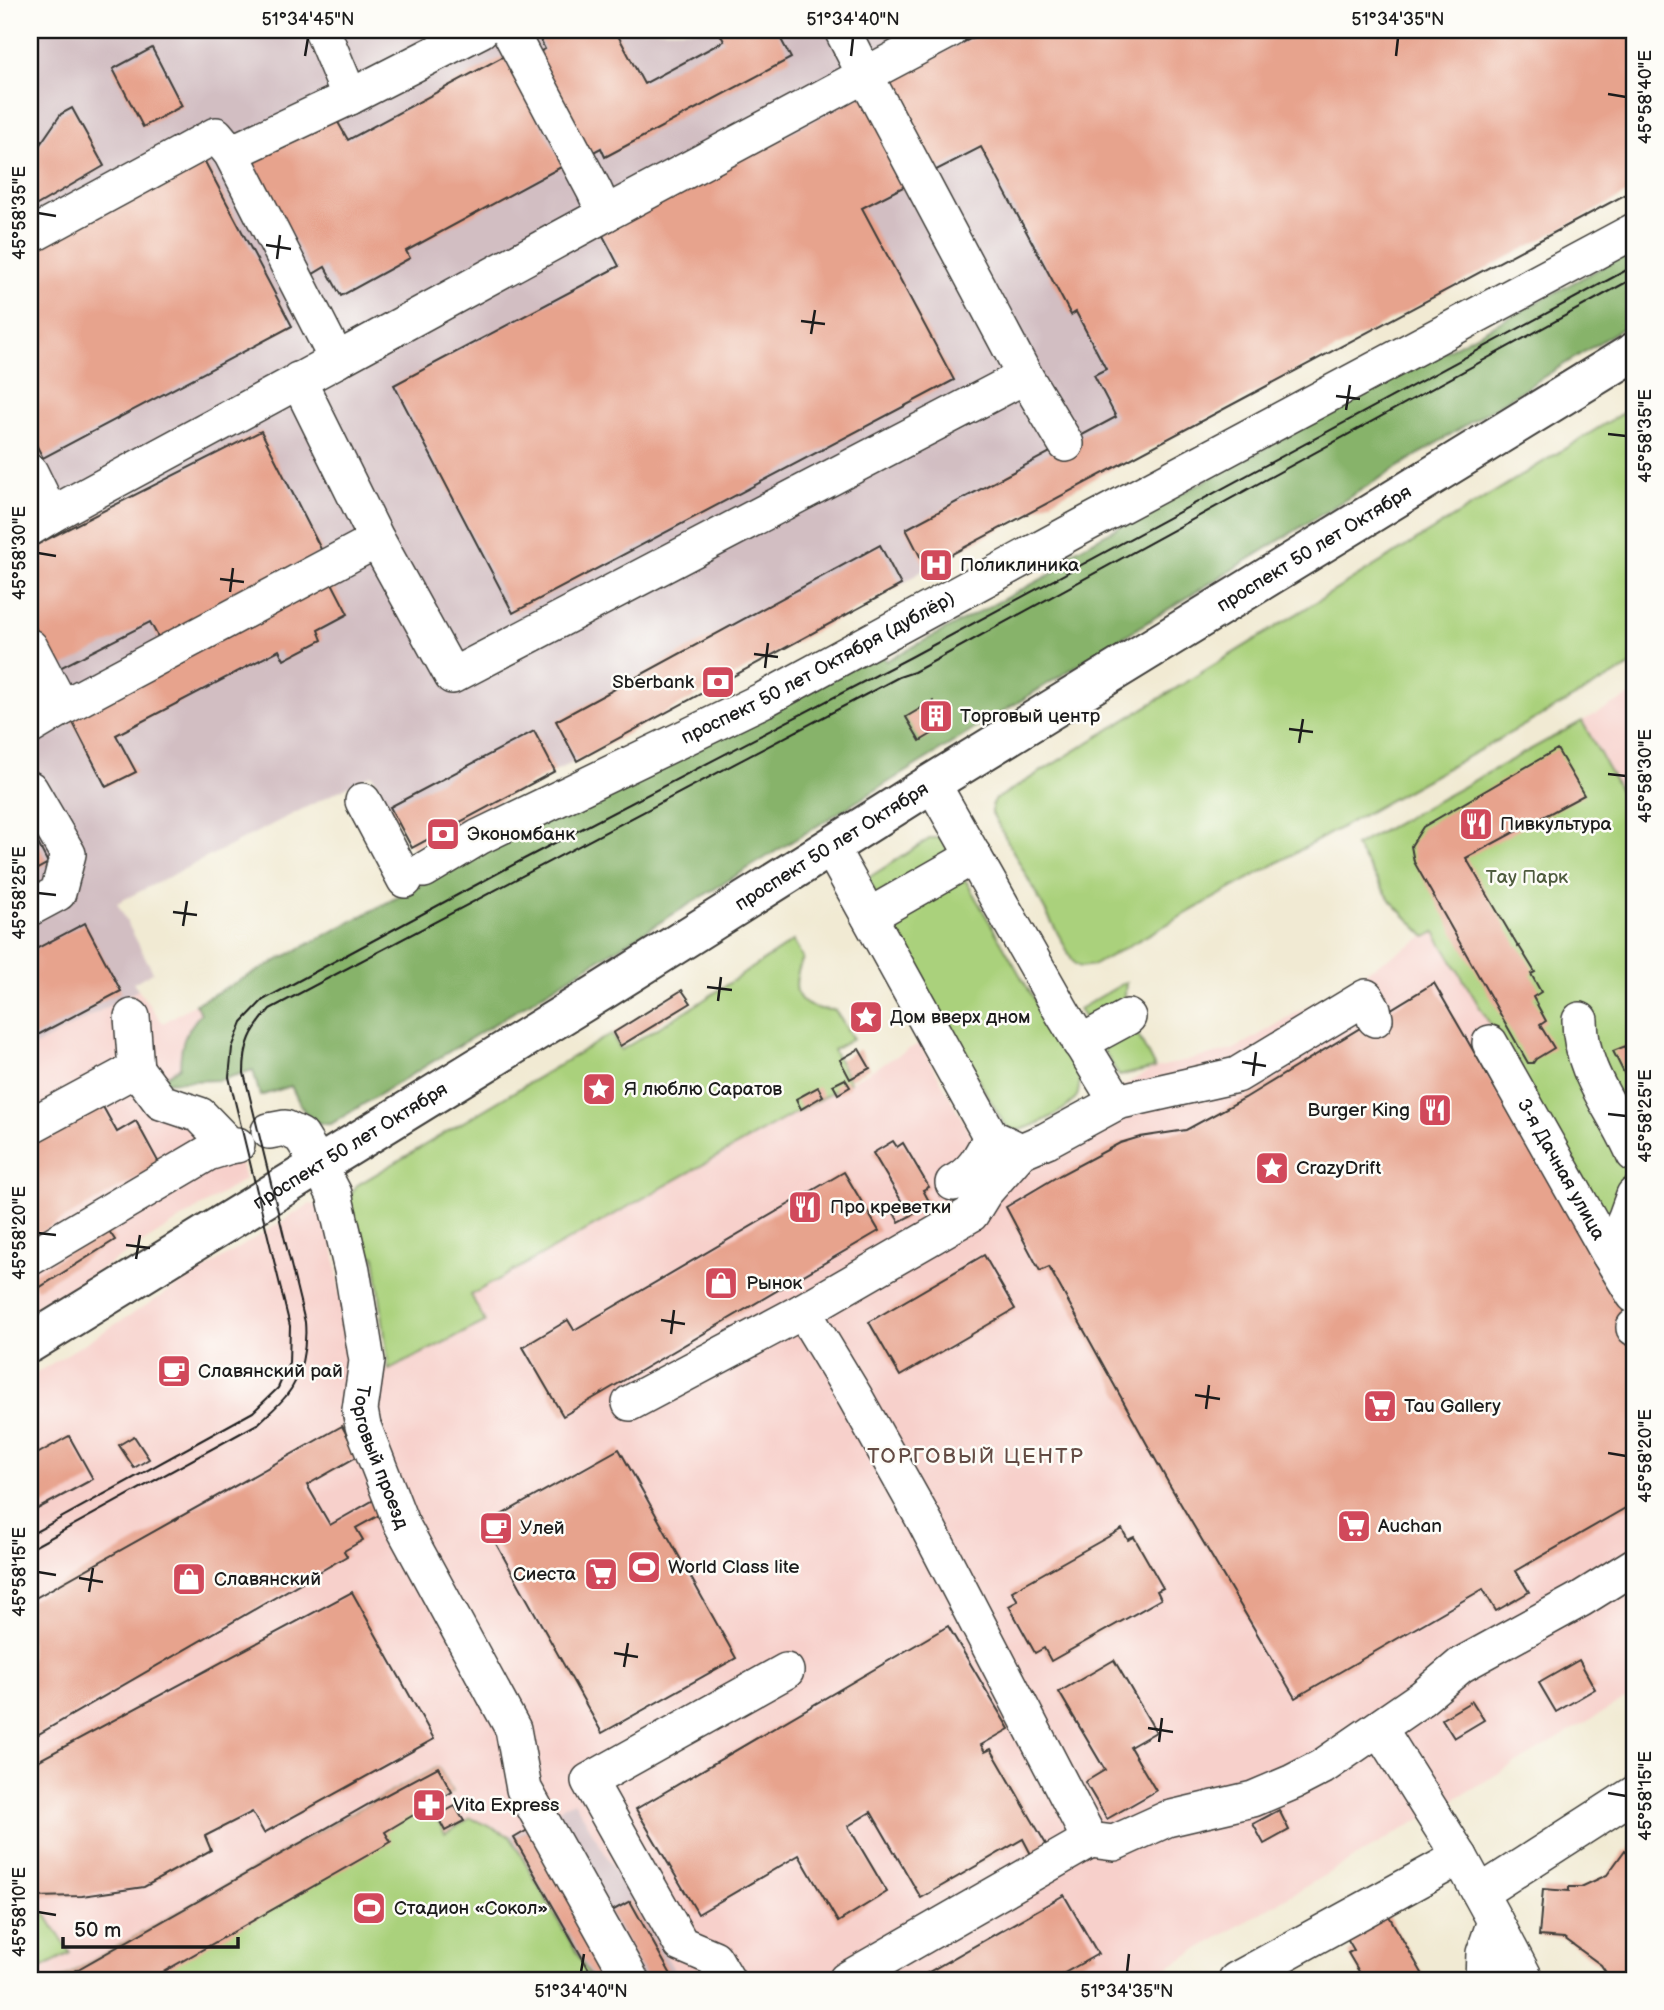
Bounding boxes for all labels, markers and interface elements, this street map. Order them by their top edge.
text: 51°34'45"N [261,9,355,30]
text: 51°34'40"N [806,9,900,30]
text: 51°34'35"N [1351,9,1445,30]
text: 45°58'40"E [1635,50,1656,144]
text: 45°58'35"E [9,166,30,260]
text: 45°58'35"E [1635,389,1656,483]
street label: проспект 50 лет Октября [1213,480,1416,617]
text: 45°58'30"E [9,506,30,600]
hospital icon: Поликлиника [917,546,955,584]
place label: Поликлиника [960,554,1079,577]
street label: проспект 50 лет Октября (дублёр) [677,586,959,749]
bank icon: Sberbank [699,663,737,701]
place label: Sberbank [612,671,695,694]
building icon: Торговый центр [917,697,955,735]
place label: Торговый центр [960,705,1100,728]
text: 45°58'30"E [1635,729,1656,823]
street label: проспект 50 лет Октября [731,777,933,916]
restaurant icon: Пивкультура [1457,805,1495,843]
place label: Пивкультура [1500,813,1612,836]
bank icon: Экономбанк [424,815,462,853]
place label: Экономбанк [467,823,575,846]
text: 45°58'25"E [9,846,30,940]
park label: Тау Парк [1486,866,1568,889]
place icon: Дом вверх дном [847,998,885,1036]
place label: Дом вверх дном [890,1006,1030,1029]
text: 45°58'25"E [1635,1069,1656,1163]
place icon: Я люблю Саратов [580,1070,618,1108]
street label: проспект 50 лет Октября [249,1077,452,1214]
place label: Я люблю Саратов [624,1078,782,1101]
restaurant icon: Burger King [1416,1091,1454,1129]
street label: 3-я Дачная улица [1512,1094,1610,1244]
place label: Burger King [1307,1099,1410,1122]
place icon: CrazyDrift [1253,1149,1291,1187]
place label: CrazyDrift [1296,1157,1381,1180]
text: 45°58'20"E [9,1186,30,1280]
restaurant icon: Про креветки [786,1188,824,1226]
place label: Про креветки [830,1196,951,1219]
shop icon: Рынок [702,1264,740,1302]
place label: Рынок [746,1272,802,1295]
cafe icon: Славянский рай [155,1352,193,1390]
place label: Славянский рай [198,1360,343,1383]
street label: Торговый проезд [348,1383,414,1533]
supermarket icon: Tau Gallery [1361,1387,1399,1425]
place label: Tau Gallery [1404,1395,1501,1418]
text: 45°58'20"E [1635,1409,1656,1503]
district label: ТОРГОВЫЙ ЦЕНТР [867,1444,1085,1469]
supermarket icon: Auchan [1335,1507,1373,1545]
cafe icon: Улей [477,1509,515,1547]
place label: Auchan [1378,1515,1442,1538]
place label: Улей [520,1517,565,1540]
text: 45°58'15"E [9,1527,30,1617]
sports icon: World Class lite [625,1548,663,1586]
supermarket icon: Сиеста [582,1555,620,1593]
place label: World Class lite [668,1556,800,1579]
shop icon: Славянский [170,1560,208,1598]
place label: Сиеста [513,1563,576,1586]
place label: Славянский [214,1568,321,1591]
text: 45°58'15"E [1635,1751,1656,1841]
pharmacy icon: Vita Express [410,1786,448,1824]
place label: Vita Express [453,1794,559,1817]
text: 45°58'10"E [9,1867,30,1957]
sports icon: Стадион «Сокол» [350,1889,388,1927]
place label: Стадион «Сокол» [394,1897,548,1920]
scale bar [63,1905,238,1949]
text: 50 m [74,1918,121,1943]
text: 51°34'40"N [534,1981,628,2002]
text: 51°34'35"N [1080,1981,1174,2002]

